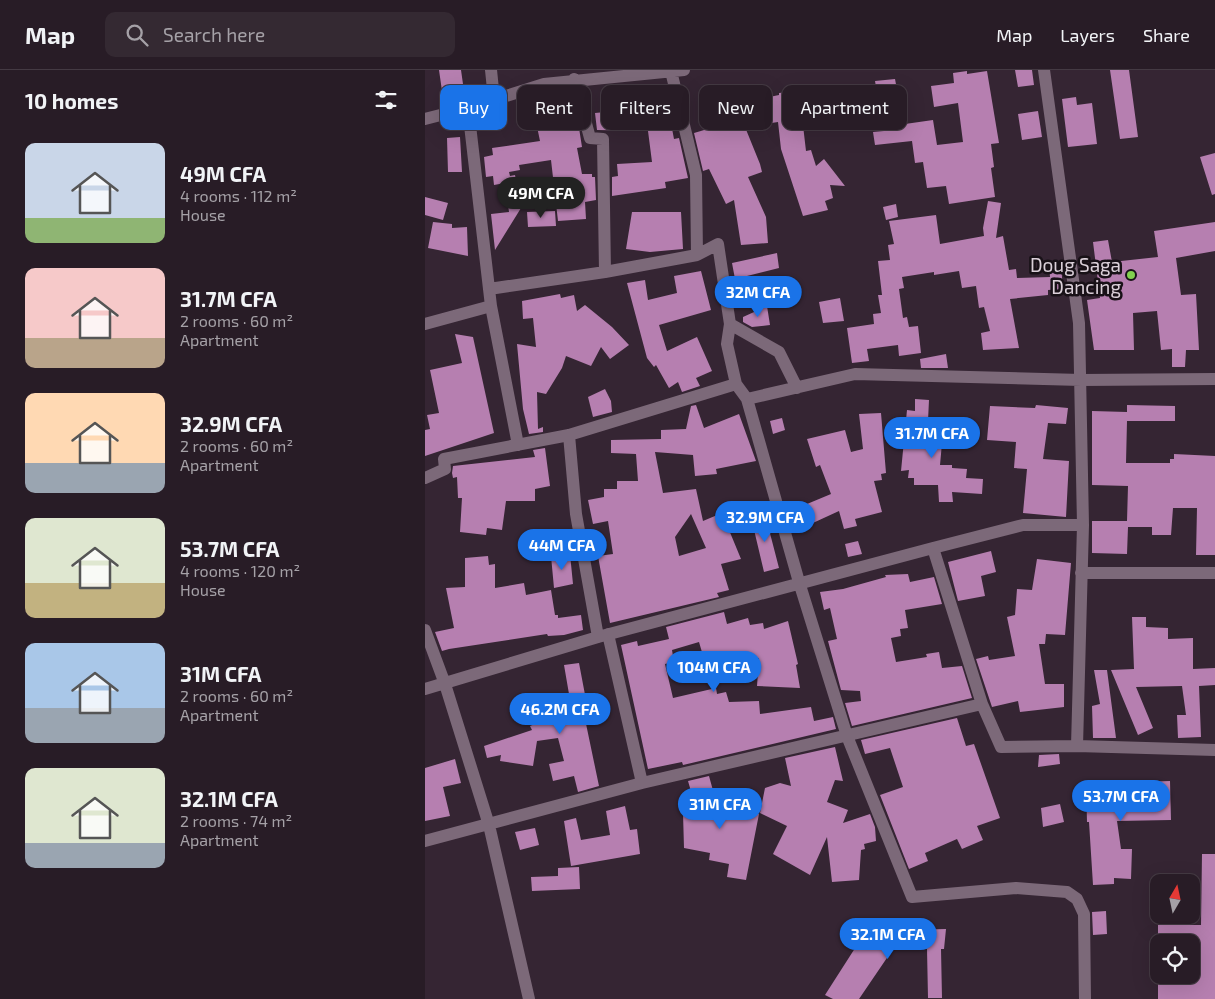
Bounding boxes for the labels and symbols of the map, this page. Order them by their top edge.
pin: 49M CFA [495,176,587,219]
place label: Doug Saga Dancing [1030,253,1121,298]
marker: Doug Saga Dancing [1125,269,1137,281]
pin: 32M CFA [712,276,804,318]
pin: 31.7M CFA [875,416,989,459]
pin: 32.9M CFA [708,500,822,543]
pin: 44M CFA [516,528,608,571]
pin: 104M CFA [662,650,766,693]
pin: 46.2M CFA [503,692,617,735]
pin: 53.7M CFA [1064,780,1178,822]
pin: 31M CFA [674,788,766,830]
north arrow [1150,874,1200,924]
pin: 32.1M CFA [831,918,945,960]

